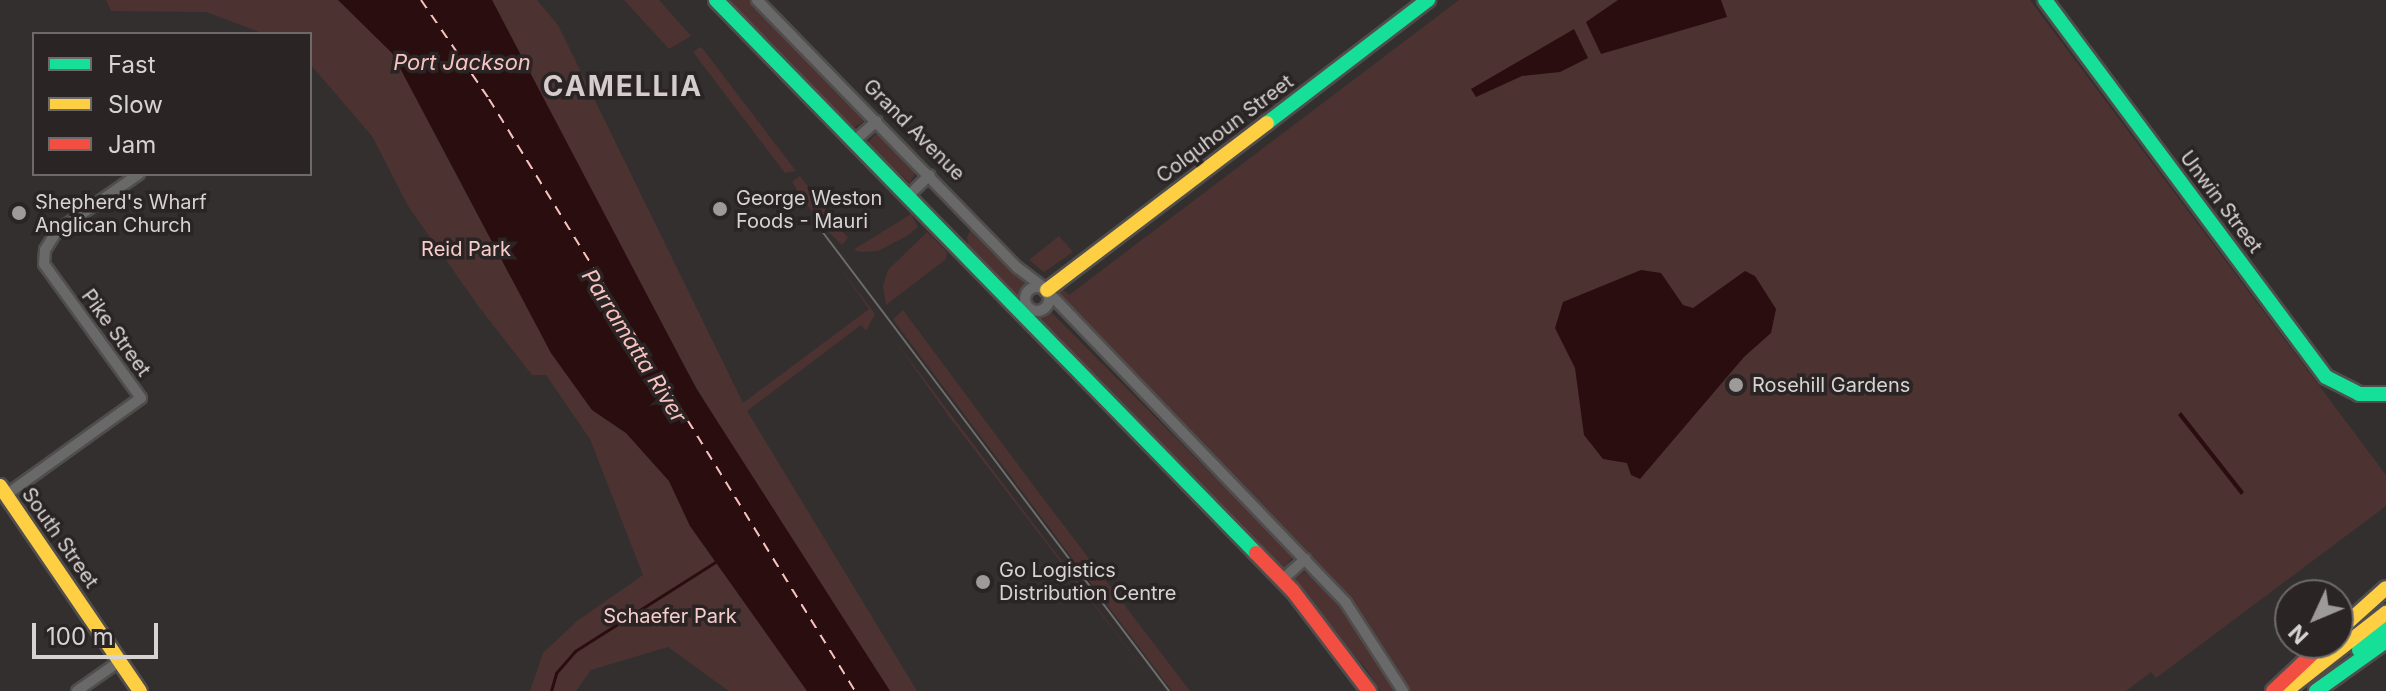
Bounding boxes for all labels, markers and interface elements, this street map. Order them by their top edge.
legend [32,32,312,176]
text: Fast [108,50,156,79]
water label: Port Jackson [393,50,531,76]
district label: CAMELLIA [543,69,703,103]
street label: Colquhoun Street [1152,70,1298,188]
street label: Grand Avenue [858,74,970,186]
text: Slow [108,90,163,119]
text: Jam [108,130,156,159]
street label: Unwin Street [2175,146,2267,258]
place label: George Weston Foods - Mauri [736,186,882,233]
place label: Shepherd's Wharf Anglican Church [35,190,207,237]
marker: George Weston Foods - Mauri [711,200,729,218]
marker: Shepherd's Wharf Anglican Church [10,204,28,222]
park label: Reid Park [421,237,511,261]
water label: Parramatta River [576,264,692,428]
street label: Pike Street [76,285,156,381]
place label: Rosehill Gardens [1752,373,1910,397]
marker: Rosehill Gardens [1727,376,1745,394]
street label: South Street [17,483,103,593]
place label: Go Logistics Distribution Centre [999,558,1176,605]
marker: Go Logistics Distribution Centre [974,573,992,591]
north arrow [2274,579,2354,659]
park label: Schaefer Park [603,604,737,628]
scale bar [36,607,162,657]
text: N [2283,619,2313,649]
text: 100 m [46,622,114,651]

